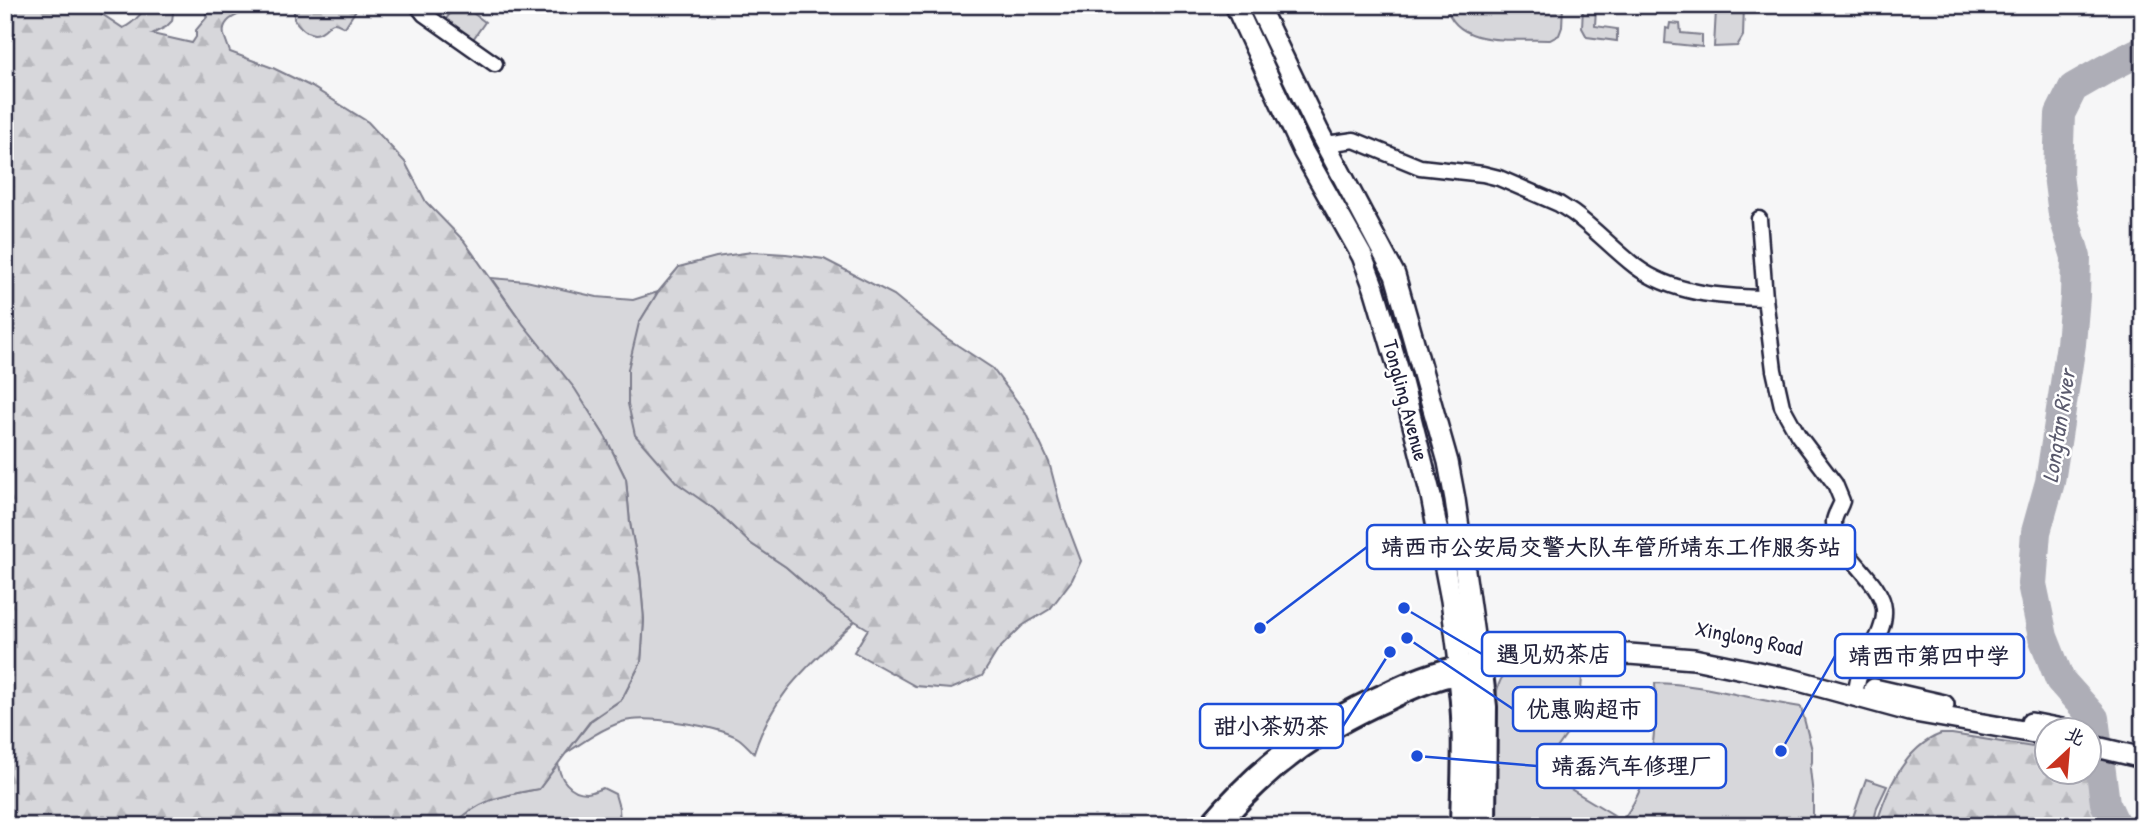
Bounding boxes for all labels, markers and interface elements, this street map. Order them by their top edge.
street label: Tongling Avenue [1376,336,1436,464]
water label: Longtan River [2034,364,2084,485]
callout: 靖西市公安局交警大队车管所靖东工作服务站 [1367,525,1855,569]
text: 靖西市公安局交警大队车管所靖东工作服务站 [1381,531,1841,562]
street label: Xinglong Road [1693,613,1805,663]
callout: 遇见奶茶店 [1482,632,1625,676]
callout: 靖西市第四中学 [1835,634,2024,678]
text: 遇见奶茶店 [1497,638,1612,669]
text: 靖西市第四中学 [1849,640,2010,671]
callout: 优惠购超市 [1513,687,1656,731]
text: 优惠购超市 [1527,693,1642,724]
callout: 甜小茶奶茶 [1200,704,1343,748]
text: 甜小茶奶茶 [1214,710,1329,741]
north arrow [2032,716,2102,786]
text: 北 [2061,720,2090,752]
callout: 靖磊汽车修理厂 [1537,744,1726,788]
text: 靖磊汽车修理厂 [1552,750,1713,781]

